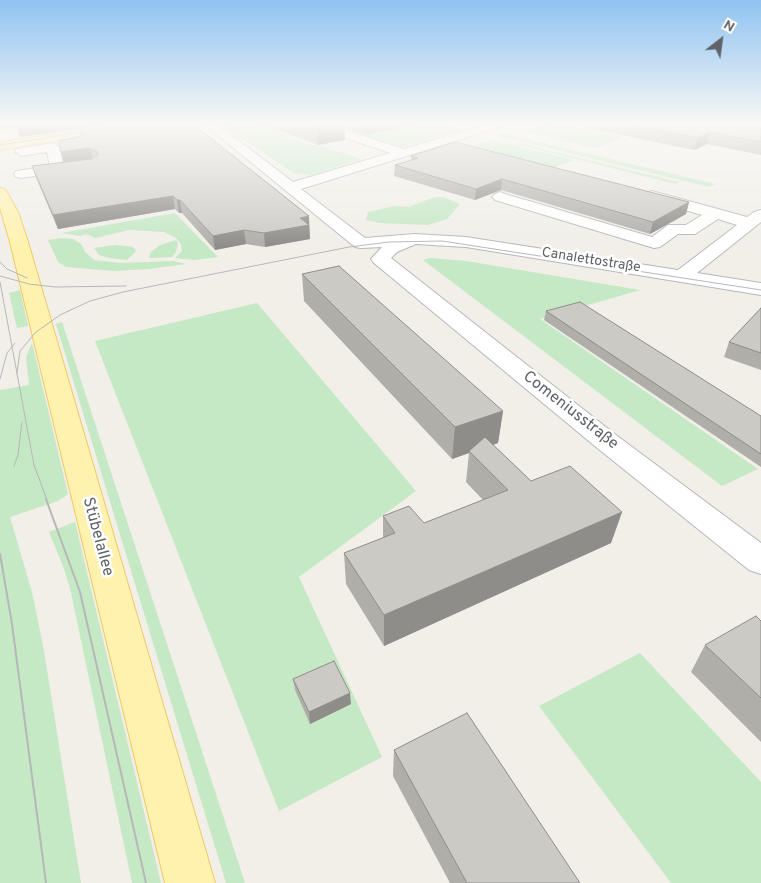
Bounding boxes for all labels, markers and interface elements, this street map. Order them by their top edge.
north arrow [696,15,746,65]
text: N [720,17,737,36]
street label: Canalettostraße [540,245,642,277]
street label: Comeniusstraße [518,368,622,454]
street label: Stübelallee [77,495,117,579]

